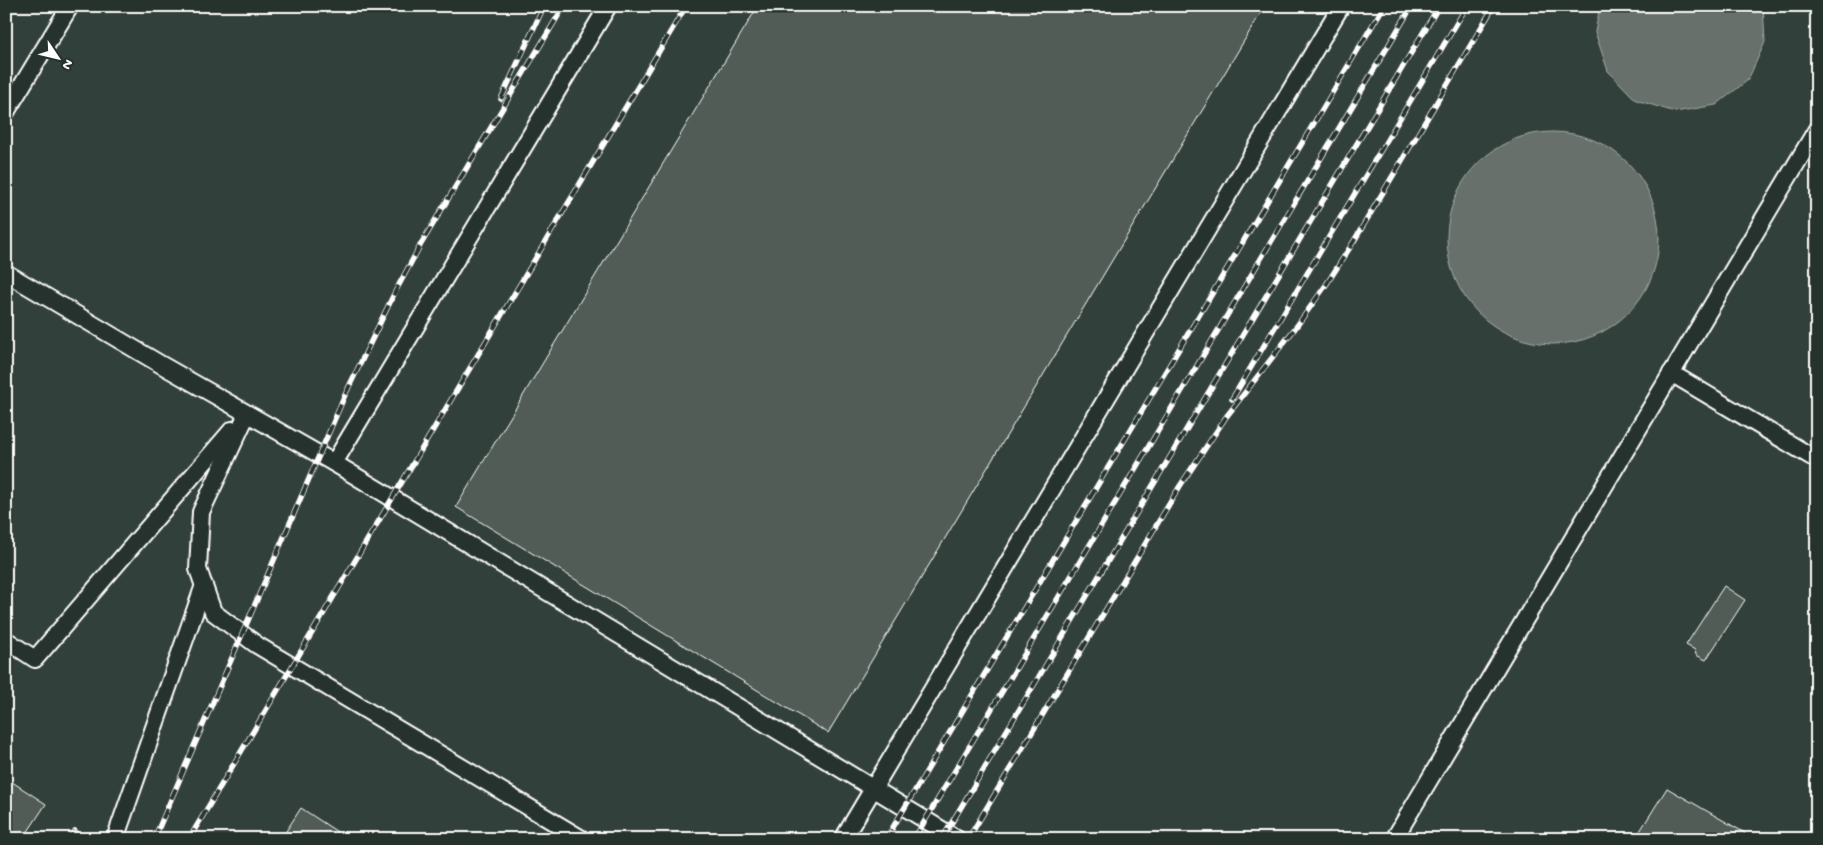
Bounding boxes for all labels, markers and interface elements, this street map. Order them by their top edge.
north arrow [32,32,82,82]
text: N [57,55,76,73]

